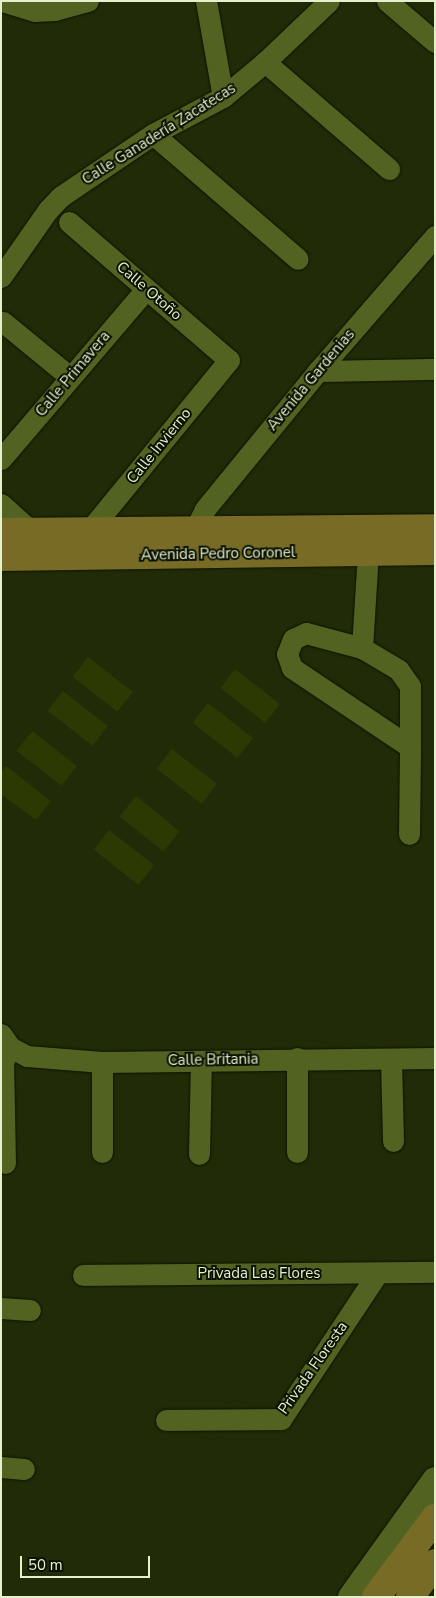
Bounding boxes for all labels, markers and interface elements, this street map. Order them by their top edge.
street label: Calle Ganadería Zacatecas [79,79,239,189]
street label: Calle Otoño [113,258,185,324]
street label: Avenida Gardenias [263,326,359,434]
street label: Calle Primavera [32,328,114,420]
street label: Calle Invierno [123,405,195,487]
street label: Avenida Pedro Coronel [141,544,295,564]
street label: Calle Britania [168,1050,258,1070]
street label: Privada Las Flores [198,1265,320,1283]
street label: Privada Floresta [274,1318,352,1418]
scale bar [22,1546,152,1578]
text: 50 m [28,1555,63,1575]

